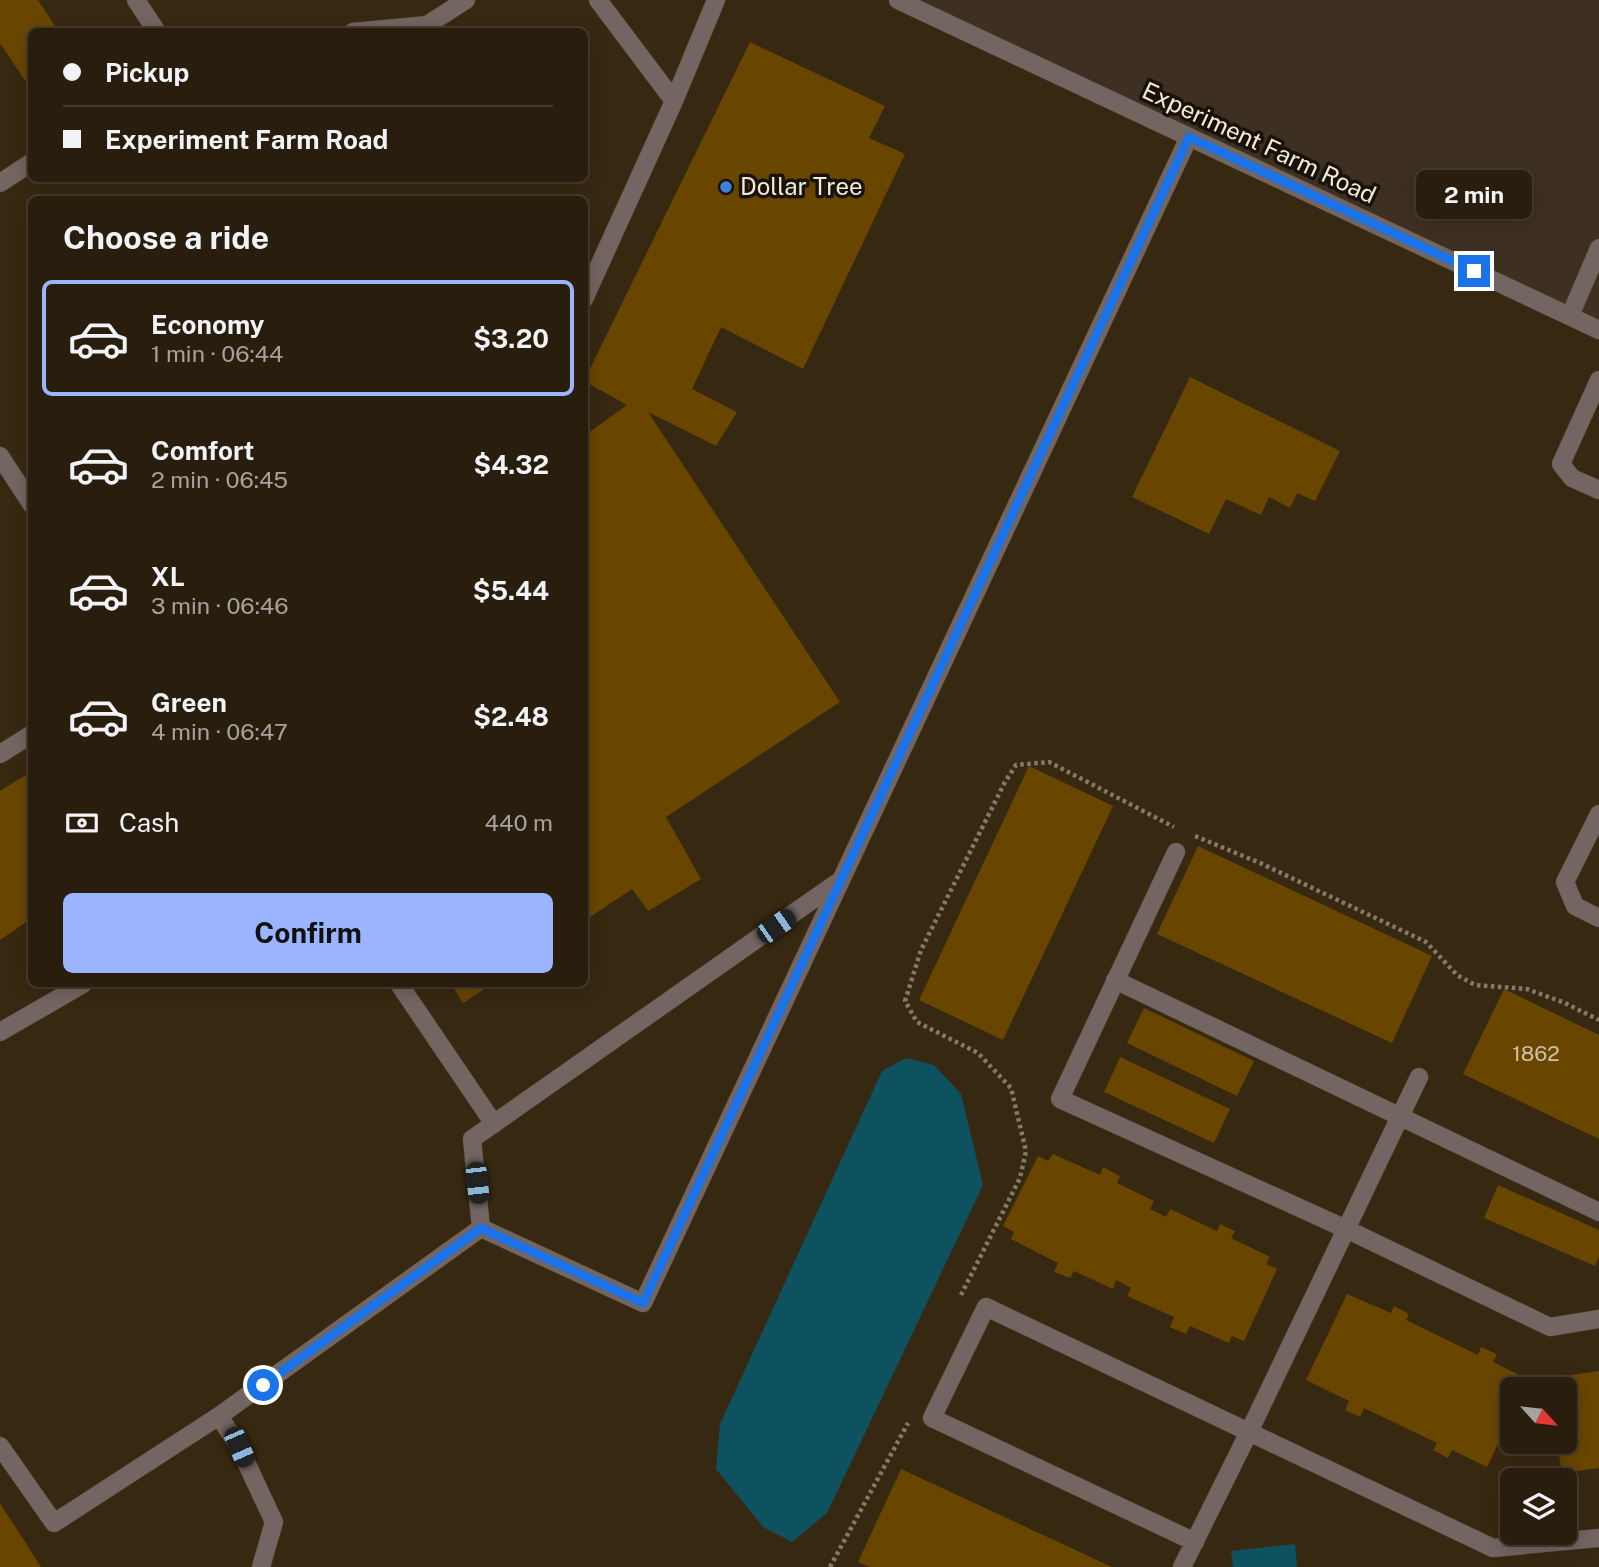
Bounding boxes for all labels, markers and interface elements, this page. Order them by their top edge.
text: Pickup [105,57,189,88]
street label: Experiment Farm Road [1138,76,1381,209]
text: Experiment Farm Road [105,124,388,155]
callout: 2 min [1416,170,1532,218]
place label: Dollar Tree [740,172,863,200]
marker: Dollar Tree [718,179,734,195]
text: 2 min [1444,181,1504,208]
text: Choose a ride [63,219,269,256]
route end [1458,255,1490,287]
icon: car [67,307,130,370]
text: Economy [151,309,264,340]
text: $3.20 [473,323,549,354]
text: 1 min · 06:44 [151,340,283,367]
icon: car [67,433,130,496]
text: Comfort [151,435,254,466]
text: $4.32 [473,449,549,480]
text: 2 min · 06:45 [151,466,288,493]
icon: car [67,559,130,622]
text: XL [151,561,185,592]
text: $5.44 [473,575,549,606]
text: 3 min · 06:46 [151,592,288,619]
icon: car [67,685,130,748]
text: Green [151,687,227,718]
text: $2.48 [473,701,549,732]
text: 4 min · 06:47 [151,718,288,745]
icon: cash [63,804,101,842]
text: Cash [119,807,179,838]
text: 440 m [485,809,553,836]
button: Confirm [63,893,553,973]
car [753,905,800,947]
house number: 1862 [1512,1041,1560,1066]
car [465,1161,490,1205]
route start [247,1369,279,1401]
north arrow [1500,1377,1577,1454]
map controls [1500,1377,1577,1545]
car [221,1424,258,1470]
button: layers [1500,1468,1577,1545]

